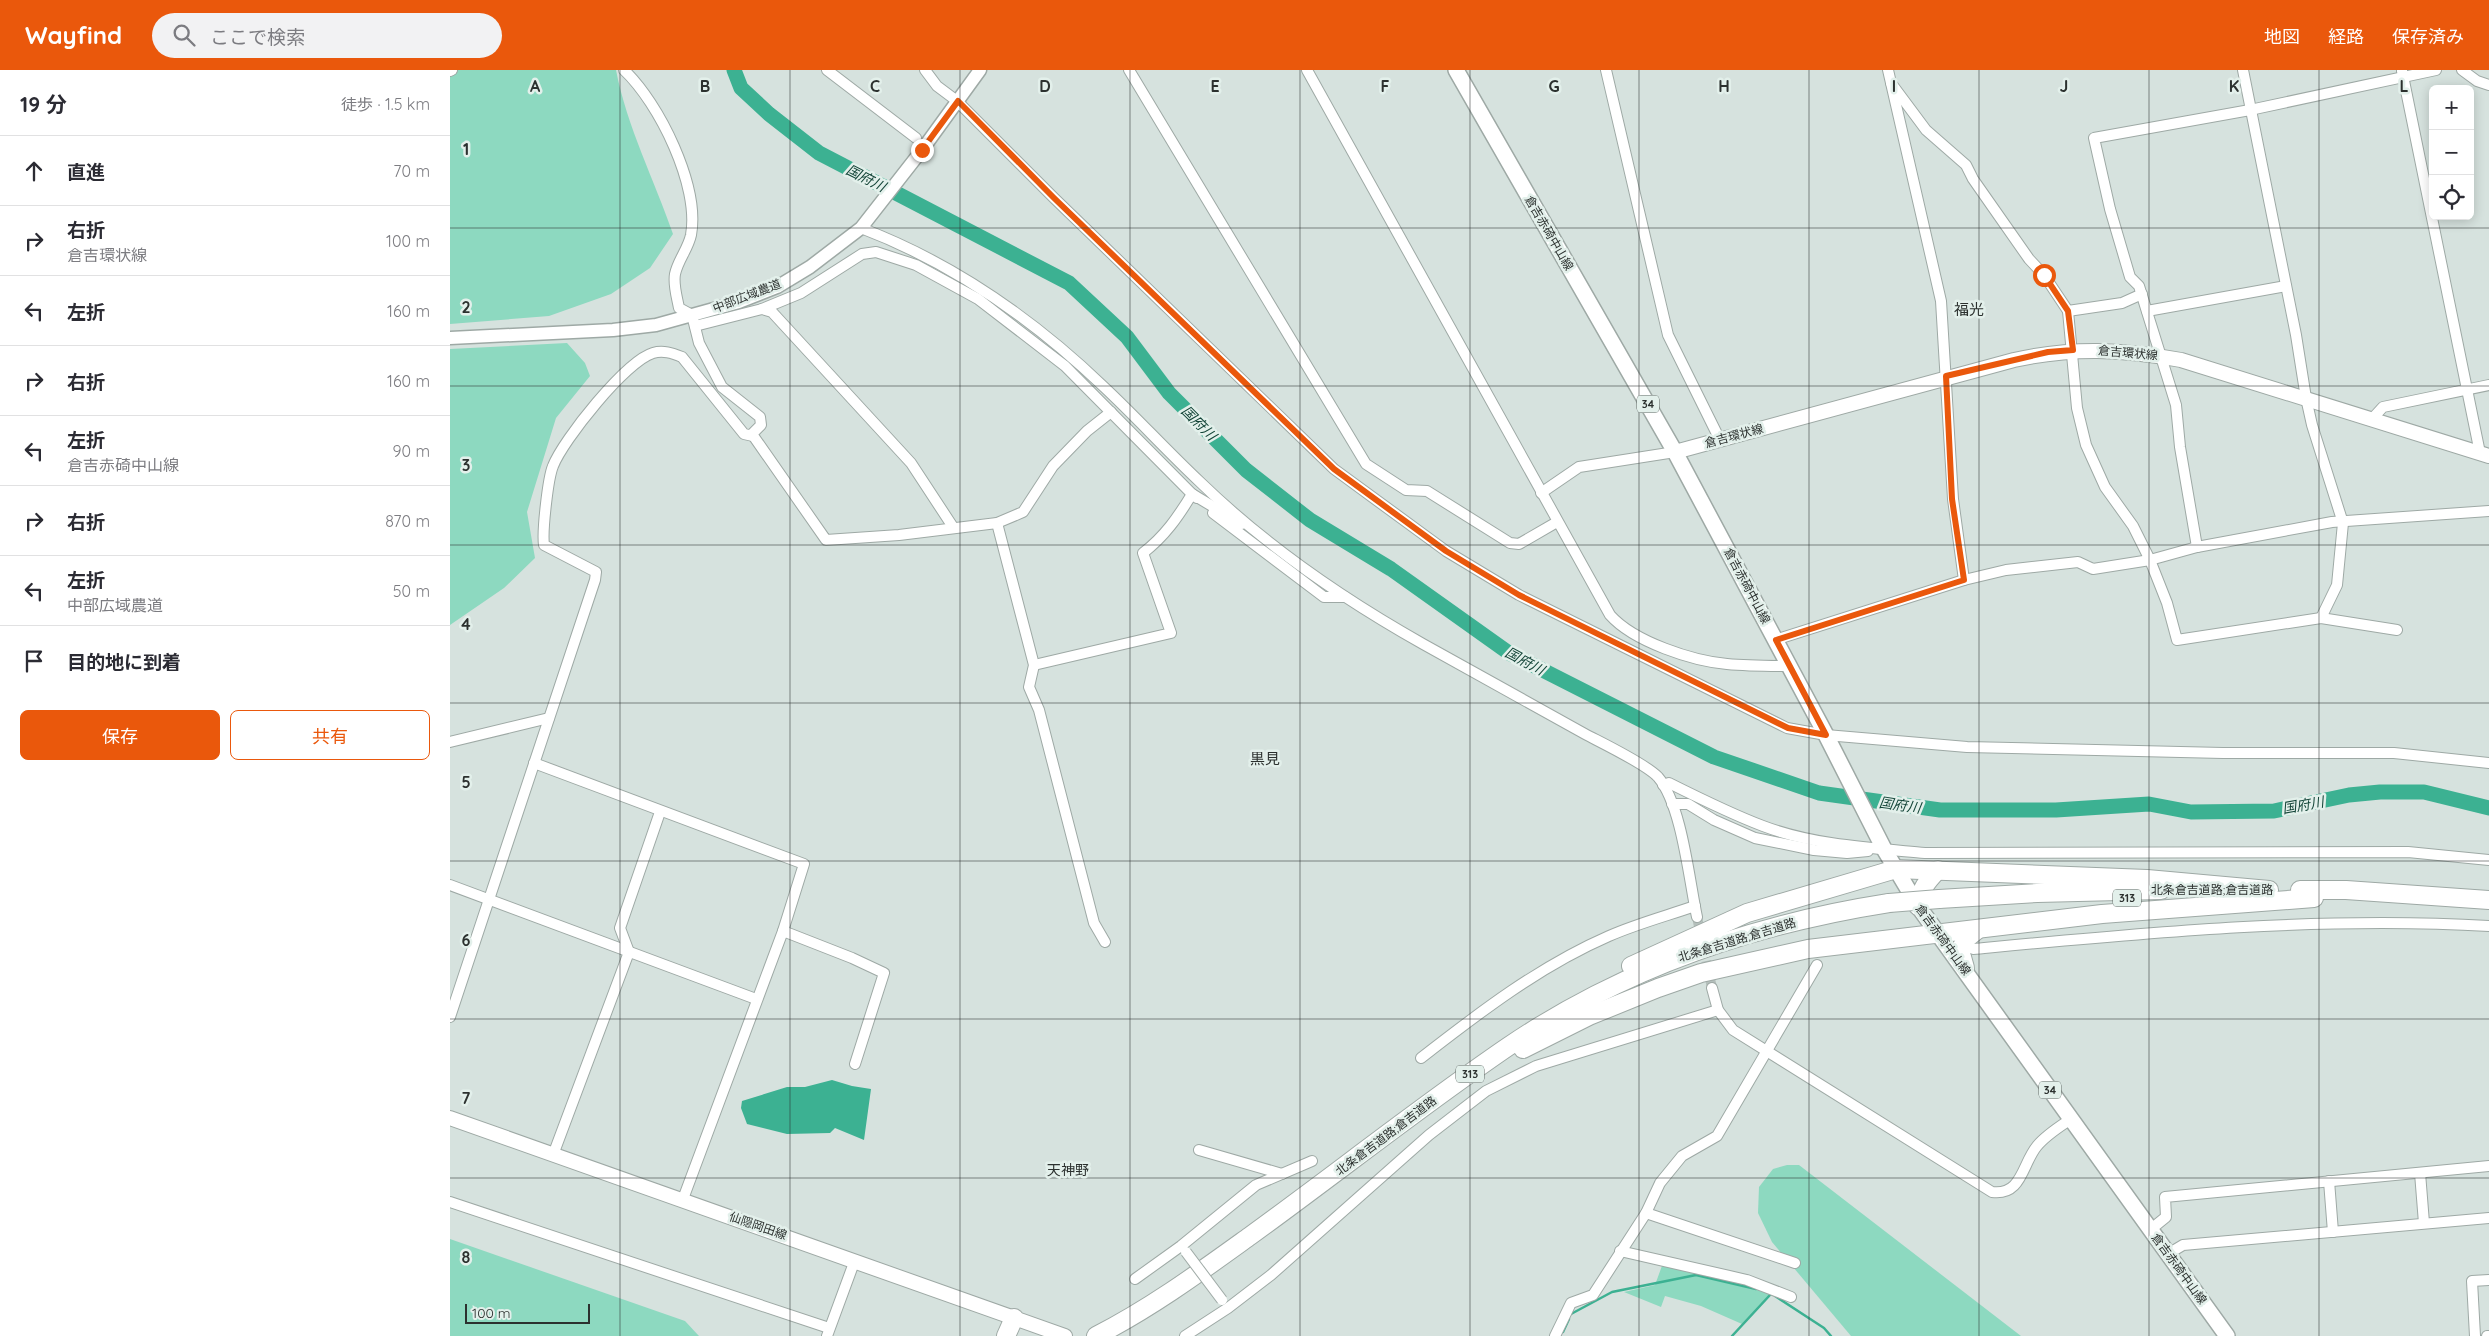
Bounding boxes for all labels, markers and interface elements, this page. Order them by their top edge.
search box [152,13,502,58]
text: Wayfind [25,20,122,50]
icon: search [170,21,198,49]
text: ここで検索 [210,25,305,49]
text: 地図 [2264,25,2300,48]
text: 経路 [2328,25,2364,48]
text: 保存済み [2392,25,2464,48]
text: A [530,76,541,96]
text: B [700,76,710,96]
text: C [870,76,880,96]
text: D [1039,76,1051,96]
text: E [1210,76,1220,96]
text: F [1381,76,1390,96]
text: G [1548,76,1560,96]
text: H [1718,76,1730,96]
text: I [1892,76,1896,96]
text: J [2060,76,2068,96]
text: K [2229,76,2239,96]
text: L [2400,76,2409,96]
map controls [2429,85,2474,220]
button: + [2429,85,2474,130]
text: 19 分 [20,91,67,117]
text: 徒歩 · 1.5 km [341,94,430,114]
button: − [2429,130,2474,175]
text: 1 [463,139,469,159]
route end [911,139,934,162]
icon: ahead [20,157,48,185]
text: 直進 [67,160,105,184]
water label: 国府川 [843,160,891,196]
text: 70 m [393,161,430,181]
button: locate [2429,175,2474,220]
street label: 倉吉赤碕中山線 [1522,193,1577,273]
text: 右折 [67,218,105,242]
icon: right [20,227,48,255]
text: 100 m [386,231,430,251]
text: 倉吉環状線 [67,245,147,265]
route start [2033,264,2056,287]
street label: 中部広域農道 [711,276,783,315]
icon: left [20,297,48,325]
text: 2 [461,297,471,317]
text: 左折 [67,300,105,324]
district label: 福光 [1954,300,1984,319]
text: 160 m [387,301,430,321]
street label: 倉吉環状線 [2097,342,2159,363]
icon: right [20,367,48,395]
text: 右折 [67,370,105,394]
text: 160 m [387,371,430,391]
road number: 34 [1637,396,1659,412]
water label: 国府川 [1178,402,1222,446]
street label: 倉吉環状線 [1703,421,1765,451]
text: 左折 [67,428,105,452]
icon: left [20,437,48,465]
text: 90 m [393,441,430,461]
text: 倉吉赤碕中山線 [67,455,179,475]
text: 3 [462,455,470,475]
icon: right [20,507,48,535]
text: 右折 [67,510,105,534]
text: 870 m [385,511,430,531]
street label: 倉吉赤碕中山線 [1721,545,1774,626]
text: 左折 [67,568,105,592]
icon: left [20,577,48,605]
text: 50 m [393,581,430,601]
text: 中部広域農道 [67,595,163,615]
text: 4 [461,614,471,634]
water label: 国府川 [1502,643,1550,680]
icon: arrive [20,647,48,675]
text: 目的地に到着 [67,650,181,674]
button: 保存 [20,710,220,760]
button: 共有 [230,710,430,760]
district label: 黒見 [1250,749,1280,768]
text: 5 [461,772,471,792]
water label: 国府川 [2281,792,2327,818]
water label: 国府川 [1878,793,1924,817]
street label: 北条倉吉道路;倉吉道路 [2151,882,2273,897]
road number: 313 [2113,890,2141,906]
street label: 倉吉赤碕中山線 [1913,901,1974,978]
street label: 北条倉吉道路;倉吉道路 [1676,914,1798,965]
text: 6 [462,930,471,950]
road number: 313 [1456,1066,1484,1082]
road number: 34 [2039,1082,2061,1098]
text: 7 [462,1088,471,1108]
street label: 北条倉吉道路;倉吉道路 [1332,1093,1439,1178]
district label: 天神野 [1047,1161,1089,1179]
street label: 仙隠岡田線 [727,1209,789,1242]
street label: 倉吉赤碕中山線 [2149,1230,2210,1307]
text: 8 [462,1247,471,1267]
scale bar [465,1301,590,1324]
text: 100 m [472,1304,510,1322]

